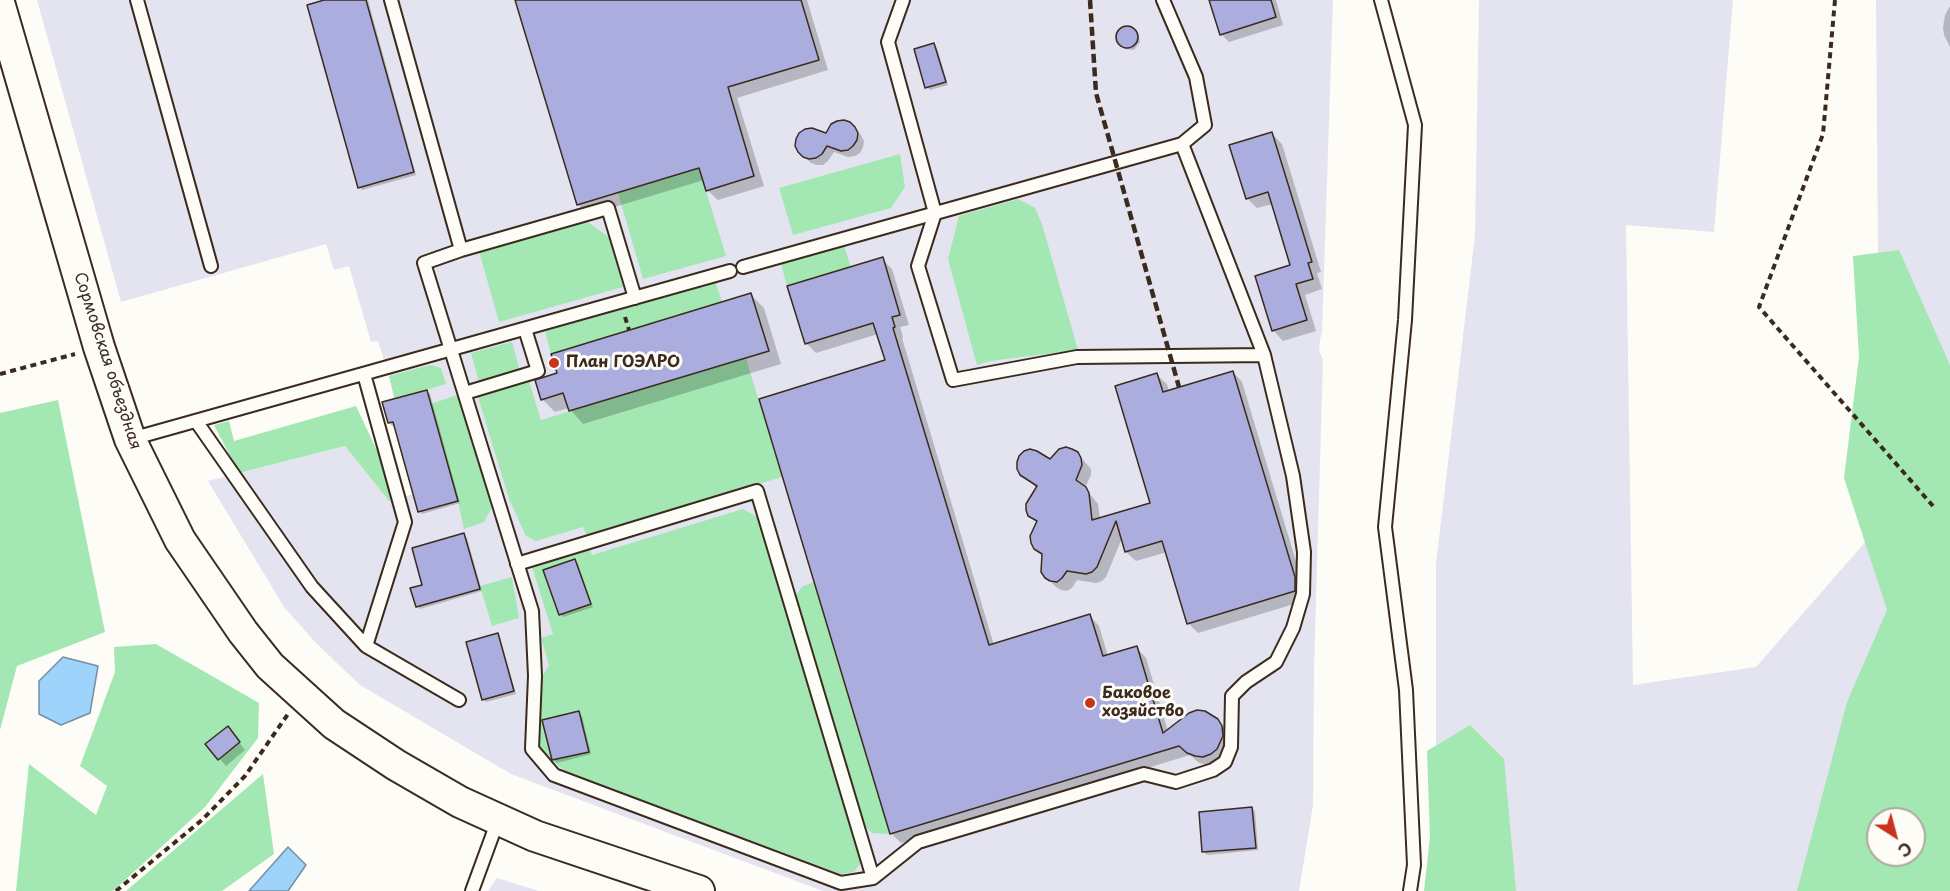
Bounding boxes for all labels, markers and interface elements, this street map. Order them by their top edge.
street label: Сормовская объездная [69,270,145,452]
place label: План ГОЭЛРО [566,353,680,373]
marker: План ГОЭЛРО [547,356,561,370]
place label: Баковое хозяйство [1102,684,1184,722]
marker: Баковое хозяйство [1083,696,1097,710]
north arrow [1866,807,1926,867]
text: С [1893,837,1917,863]

